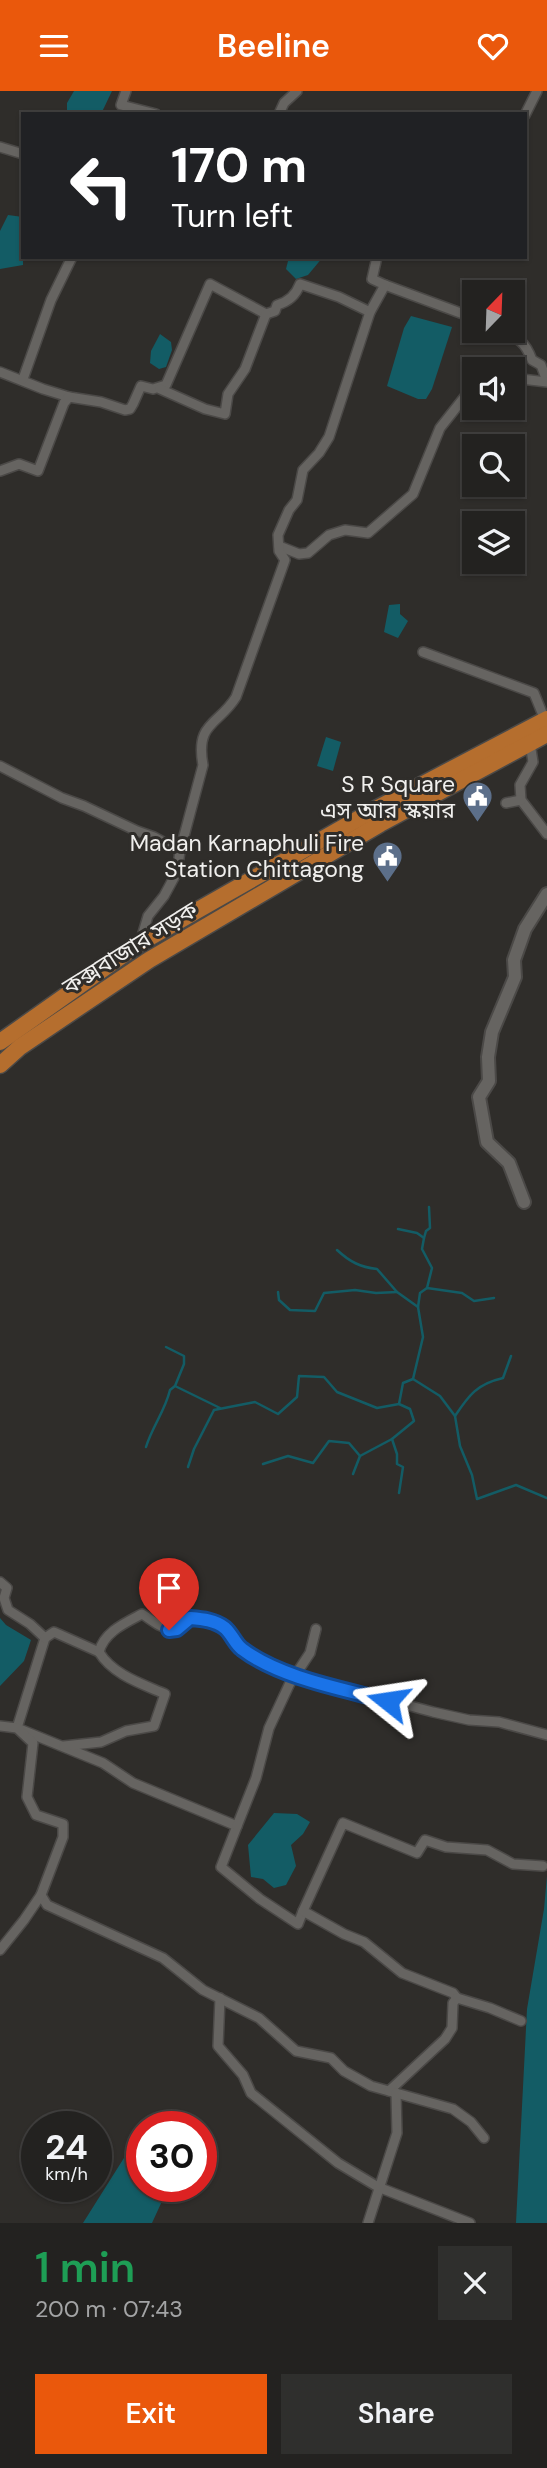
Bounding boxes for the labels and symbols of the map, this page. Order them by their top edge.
north arrow [462,280,525,343]
place label: S R Square এস আর স্কয়ার [320,769,455,825]
public building icon: S R Square এস আর স্কয়ার [461,780,495,824]
place label: Madan Karnaphuli Fire Station Chittagong [130,828,364,884]
public building icon: Madan Karnaphuli Fire Station Chittagong [370,839,404,883]
street label: কক্সবাজার সড়ক [56,894,204,1002]
pin [139,1558,199,1630]
position arrow [351,1664,425,1738]
speed limit sign: 30 [126,2111,217,2202]

